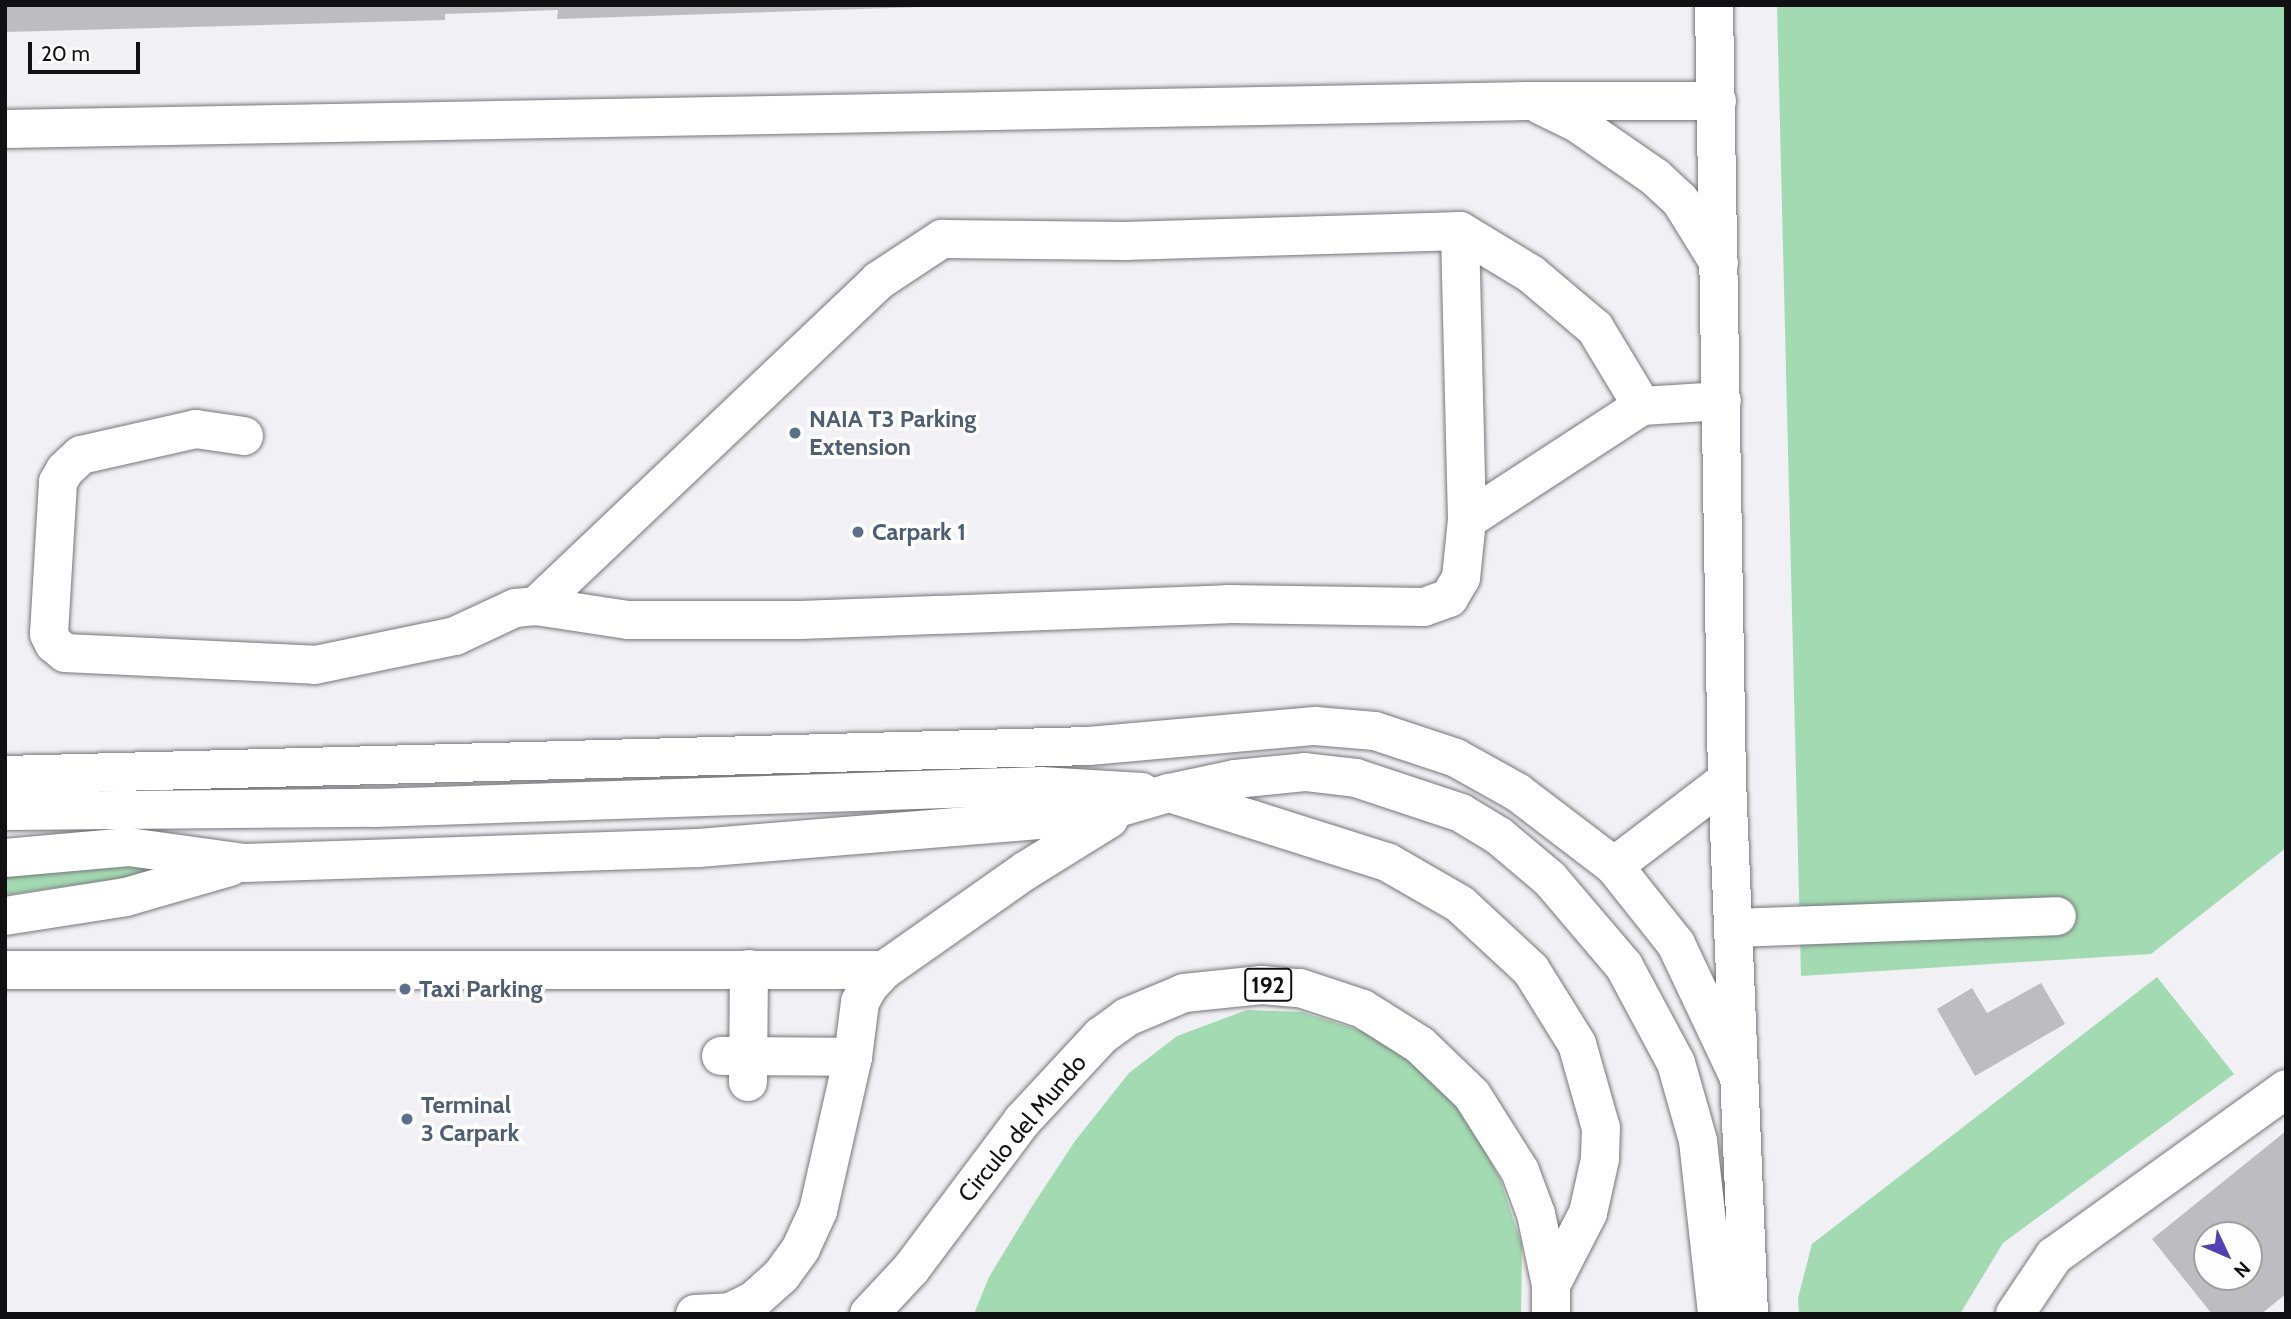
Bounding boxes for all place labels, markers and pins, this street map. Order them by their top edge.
place label: NAIA T3 Parking Extension [809,405,976,461]
marker: NAIA T3 Parking Extension [787,425,803,441]
place label: Carpark 1 [872,518,966,546]
marker: Carpark 1 [850,524,866,540]
place label: Taxi Parking [419,975,542,1003]
marker: Taxi Parking [397,981,413,997]
place label: Terminal 3 Carpark [421,1091,519,1147]
marker: Terminal 3 Carpark [399,1111,415,1127]

